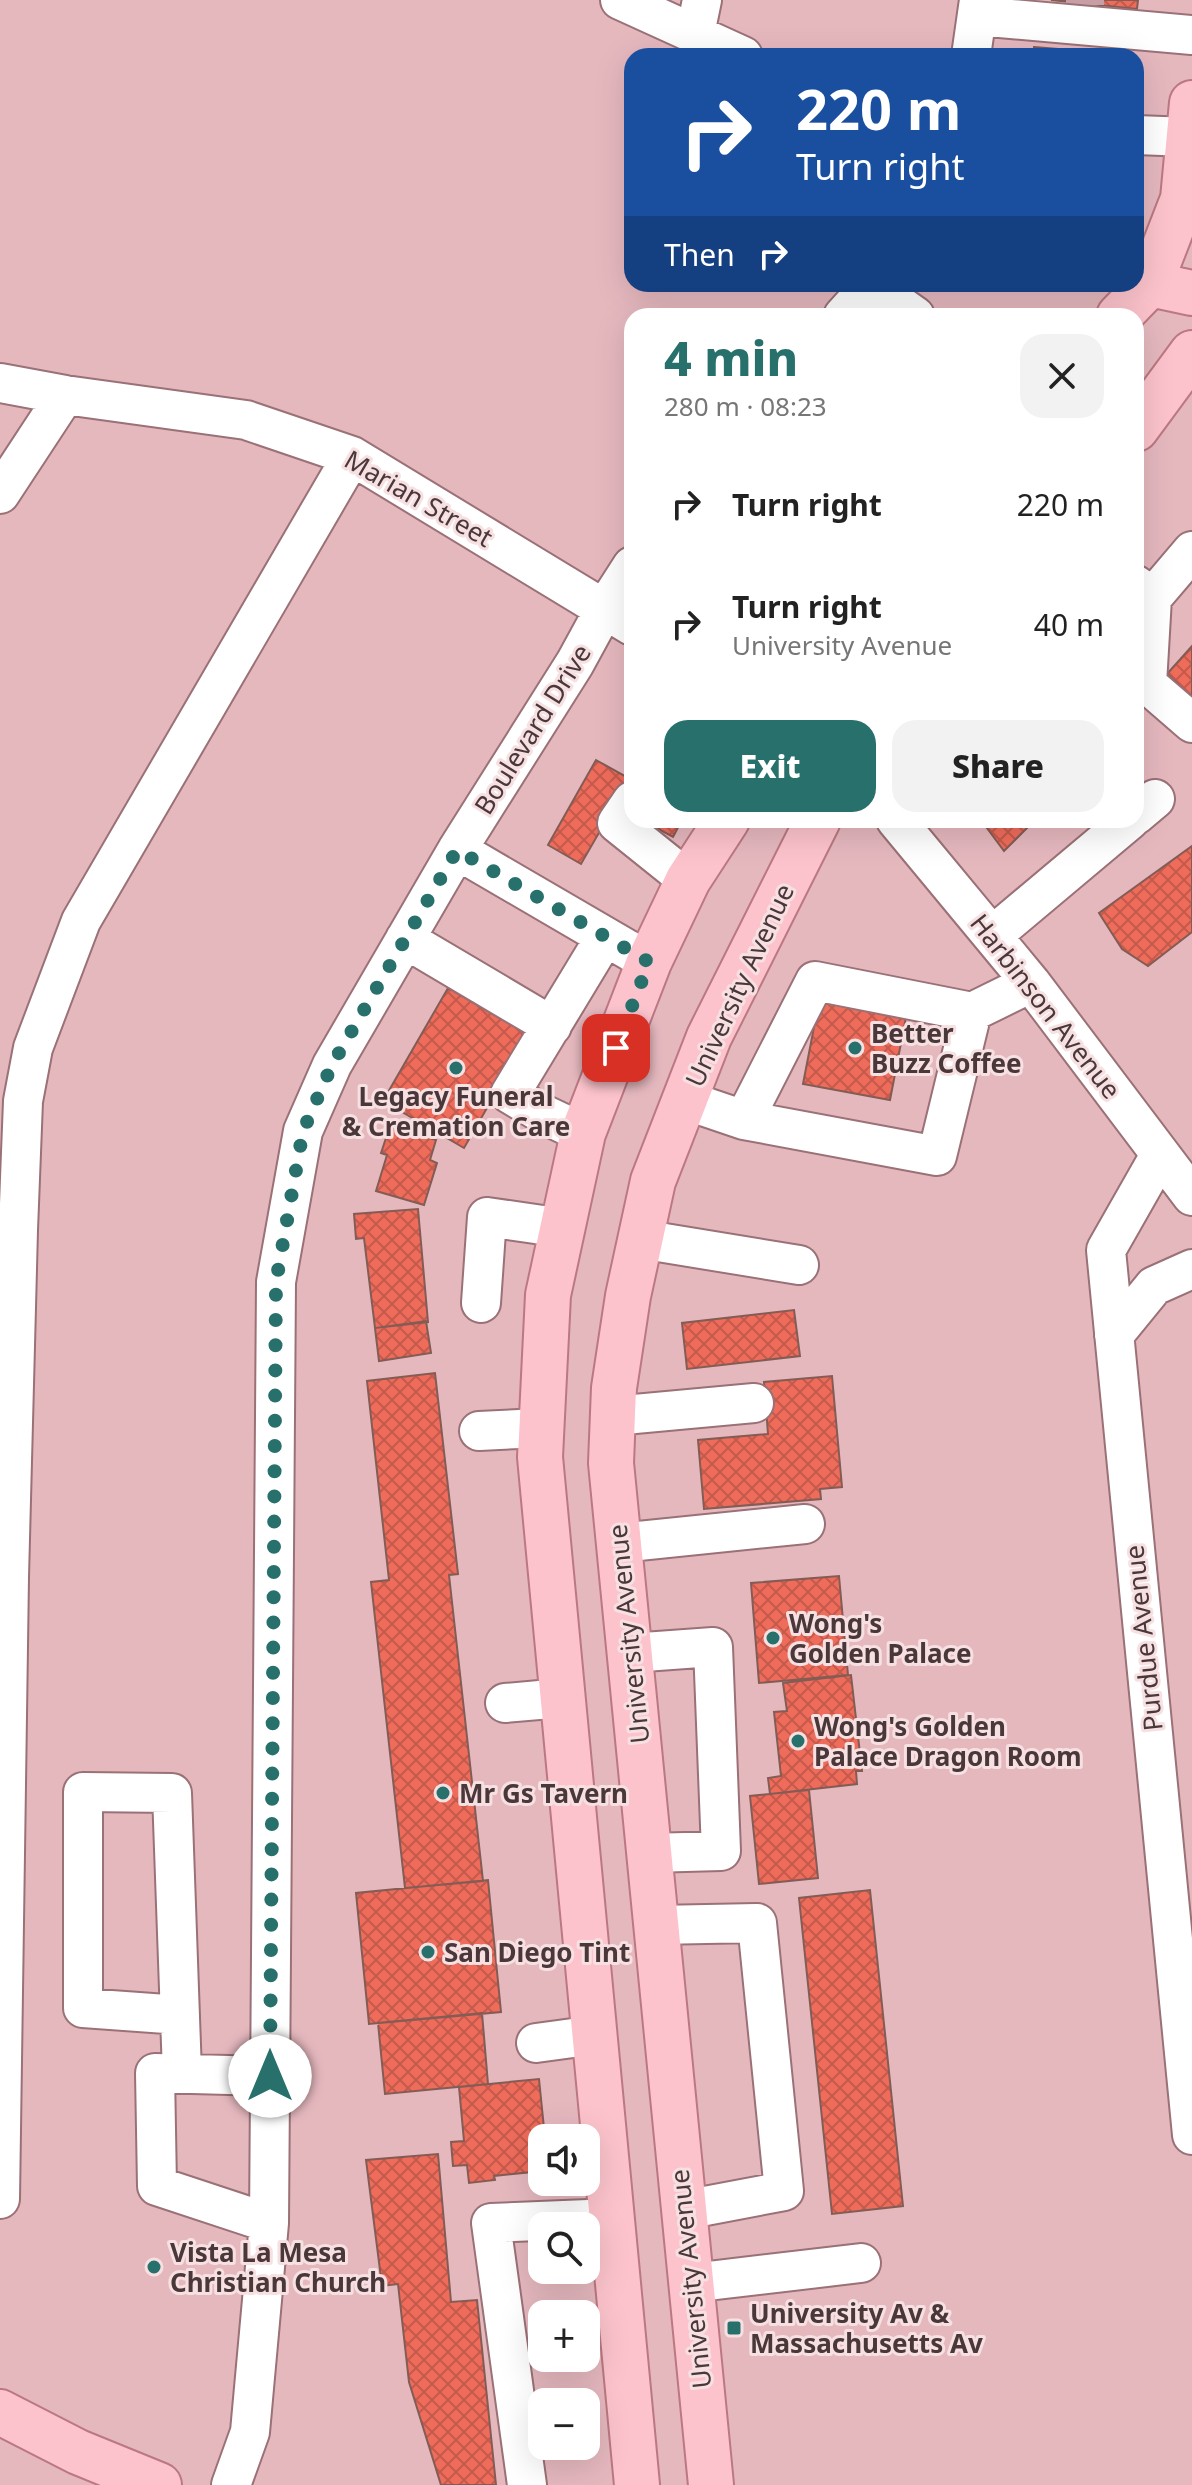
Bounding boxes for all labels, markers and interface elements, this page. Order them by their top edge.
text: 220 m [796,70,961,146]
icon: right [664,80,768,184]
text: Turn right [796,142,964,191]
icon: right [751,232,795,276]
text: Then [664,234,735,275]
text: 4 min [664,325,798,390]
button: close [1020,334,1104,418]
text: 280 m · 08:23 [664,388,827,424]
street label: Marian Street [338,441,500,555]
icon: right [664,482,708,526]
text: Turn right [732,484,882,525]
text: 220 m [1017,484,1104,525]
text: Turn right [732,586,882,627]
icon: right [664,602,708,646]
text: 40 m [1034,604,1104,645]
text: University Avenue [732,627,952,663]
street label: Boulevard Drive [465,637,599,821]
button: Exit [664,720,876,812]
button: Share [892,720,1104,812]
street label: University Avenue [676,878,802,1092]
street label: Harbinson Avenue [962,906,1130,1106]
pin [582,1014,650,1082]
place label: Better Buzz Coffee [871,1015,1022,1081]
icon: arrive [594,1026,638,1070]
marker: Better Buzz Coffee [846,1039,864,1057]
marker: Legacy Funeral & Cremation Care [447,1059,465,1077]
place label: Legacy Funeral & Cremation Care [342,1078,570,1144]
street label: University Avenue [599,1523,657,1745]
street label: Purdue Avenue [1115,1543,1171,1733]
place label: Wong's Golden Palace [789,1605,971,1671]
marker: Wong's Golden Palace [764,1629,782,1647]
place label: Wong's Golden Palace Dragon Room [814,1708,1082,1774]
marker: Wong's Golden Palace Dragon Room [789,1732,807,1750]
place label: Mr Gs Tavern [459,1775,628,1811]
marker: Mr Gs Tavern [434,1784,452,1802]
place label: San Diego Tint [444,1934,630,1970]
marker: San Diego Tint [419,1943,437,1961]
position arrow [228,2034,312,2118]
map controls [528,2124,600,2460]
button: sound [528,2124,600,2196]
street label: University Avenue [661,2168,719,2390]
button: search [528,2212,600,2284]
place label: Vista La Mesa Christian Church [170,2234,386,2300]
marker: Vista La Mesa Christian Church [145,2258,163,2276]
place label: University Av & Massachusetts Av [750,2295,983,2361]
button: + [528,2300,600,2372]
marker: University Av & Massachusetts Av [725,2319,743,2337]
button: − [528,2388,600,2460]

